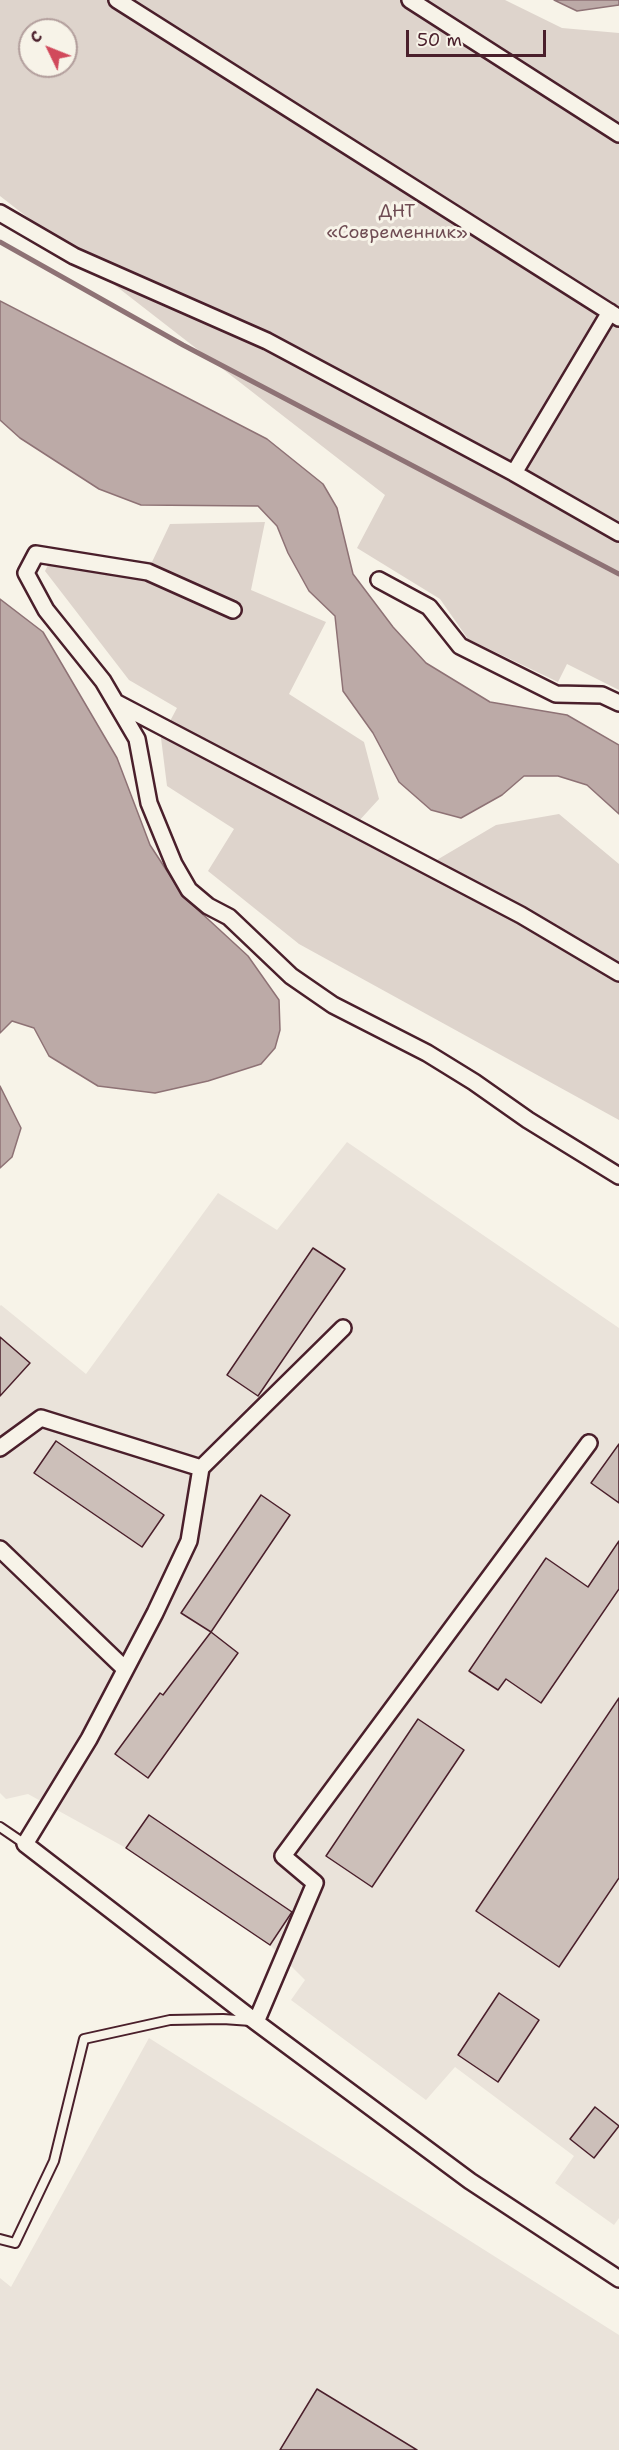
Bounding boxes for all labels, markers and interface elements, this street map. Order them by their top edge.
north arrow [18,18,78,78]
scale bar [409,18,548,56]
text: С [25,26,47,48]
text: 50 m [417,28,462,52]
park label: ДНТ «Современник» [326,201,468,244]

